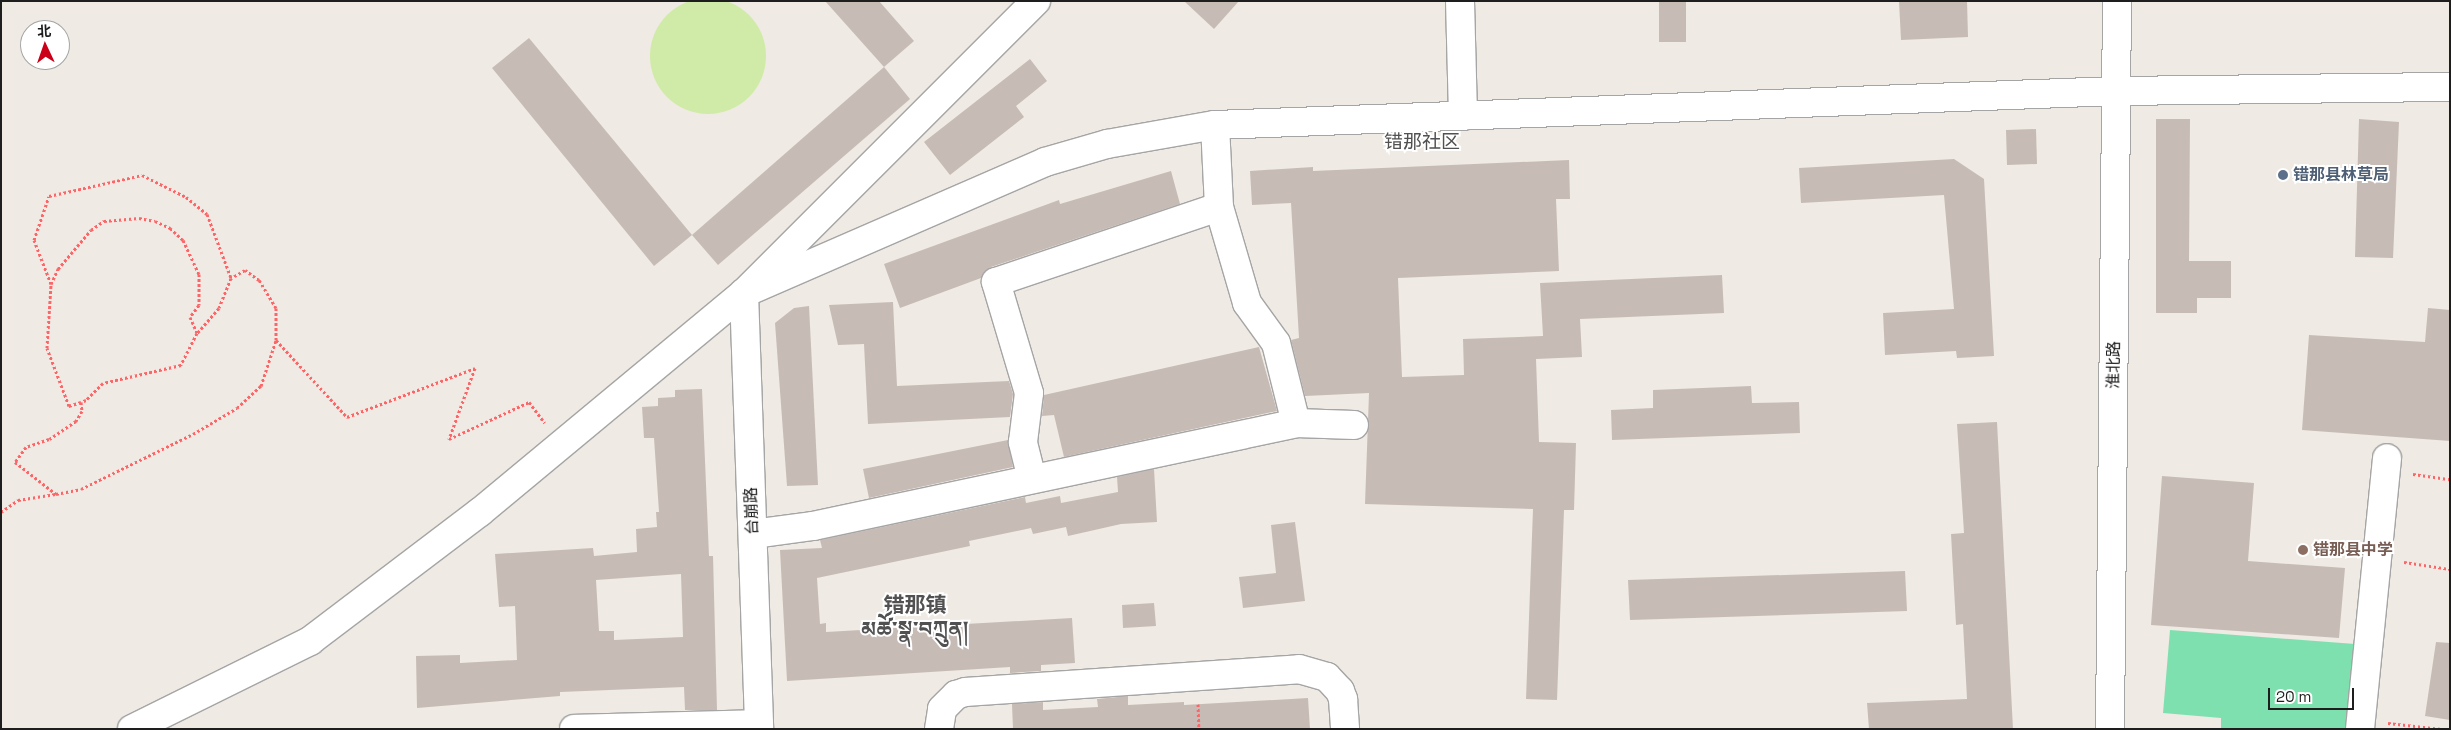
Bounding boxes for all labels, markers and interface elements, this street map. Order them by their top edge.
north arrow [20,20,70,70]
text: 北 [37,22,52,40]
district label: 错那社区 [1384,131,1460,153]
place label: 错那县林草局 [2293,165,2389,185]
marker: 错那县林草局 [2277,169,2289,181]
street label: 淮北路 [2104,341,2124,389]
street label: 台崩路 [742,487,762,535]
place label: 错那县中学 [2313,540,2393,560]
marker: 错那县中学 [2297,544,2309,556]
district label: 错那镇 མཚོ་སྣ་བཀྲུན། [861,592,969,642]
scale bar [2271,678,2357,710]
text: 20 m [2276,687,2311,706]

